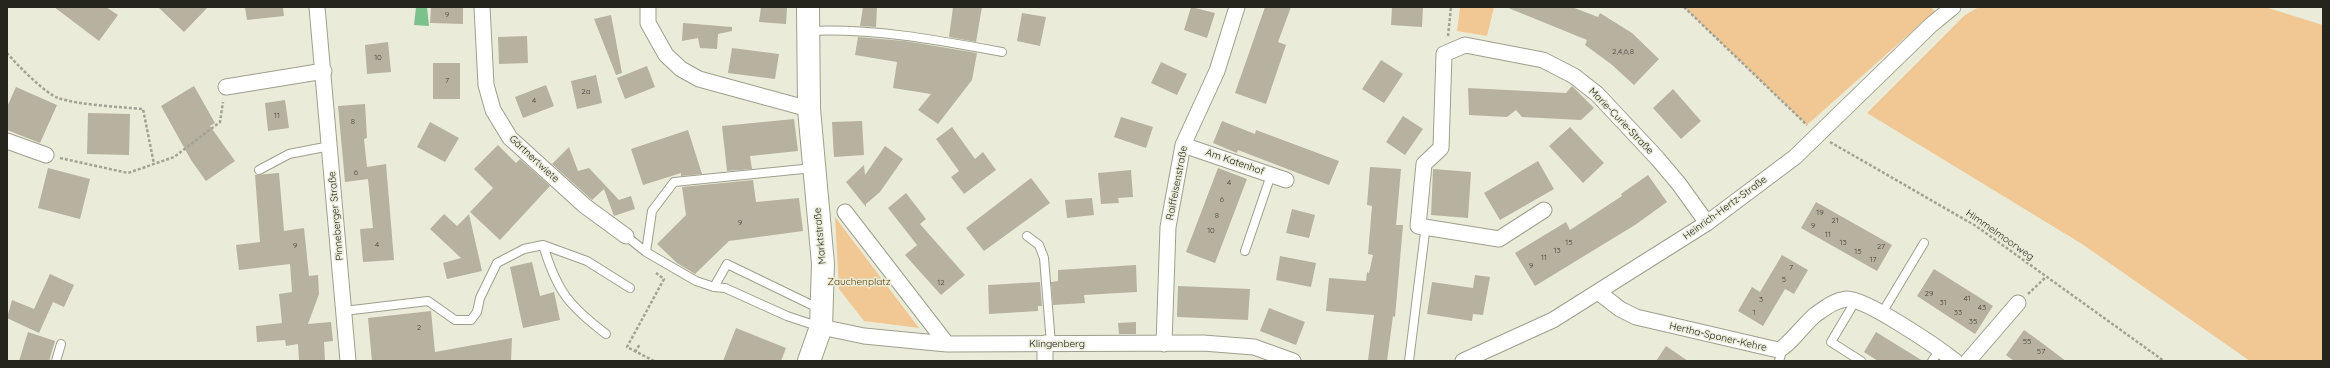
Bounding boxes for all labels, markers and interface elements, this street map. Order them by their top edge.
house number: 9 [445,10,449,20]
house number: 2,4,6,8 [1612,47,1634,57]
house number: 10 [374,53,382,63]
house number: 7 [445,76,449,86]
street label: Marie-Curie-Straße [1586,85,1656,157]
house number: 2a [581,87,591,97]
house number: 4 [532,96,536,106]
house number: 11 [274,111,280,121]
house number: 8 [351,117,355,127]
street label: Gärtnertwiete [507,133,561,185]
street label: Raiffeisenstraße [1164,145,1190,221]
street label: Am Katenhof [1204,146,1266,178]
house number: 6 [354,168,358,178]
street label: Pinneberger Straße [326,171,346,261]
street label: Heinrich-Hertz-Straße [1681,174,1769,242]
house number: 4 [1227,178,1231,188]
house number: 6 [1220,195,1224,205]
street label: Marktstraße [812,207,828,265]
street label: Himmelmoorweg [1964,207,2036,263]
house number: 19 [1816,208,1824,218]
house number: 8 [1215,211,1219,221]
house number: 21 [1831,216,1839,226]
house number: 9 [738,218,742,228]
house number: 9 [1811,221,1815,231]
house number: 10 [1207,226,1215,236]
house number: 11 [1825,230,1831,240]
house number: 15 [1565,238,1573,248]
house number: 13 [1839,238,1847,248]
house number: 4 [375,240,379,250]
house number: 9 [293,241,297,251]
house number: 27 [1877,242,1885,252]
house number: 13 [1553,246,1561,256]
house number: 15 [1854,247,1862,257]
house number: 11 [1541,253,1547,263]
house number: 17 [1869,255,1877,265]
house number: 9 [1529,261,1533,271]
house number: 7 [1789,263,1793,273]
house number: 5 [1782,275,1786,285]
park label: Zauchenplatz [828,276,890,288]
house number: 12 [937,278,945,288]
house number: 29 [1925,289,1933,299]
house number: 41 [1963,294,1971,304]
house number: 3 [1759,295,1763,305]
house number: 31 [1939,298,1947,308]
house number: 43 [1978,303,1986,313]
house number: 1 [1753,308,1755,318]
house number: 33 [1954,308,1962,318]
house number: 35 [1969,317,1977,327]
street label: Hertha-Sponer-Kehre [1668,320,1768,354]
house number: 2 [417,323,421,333]
house number: 55 [2023,337,2031,347]
street label: Klingenberg [1029,338,1085,350]
house number: 57 [2037,347,2045,357]

